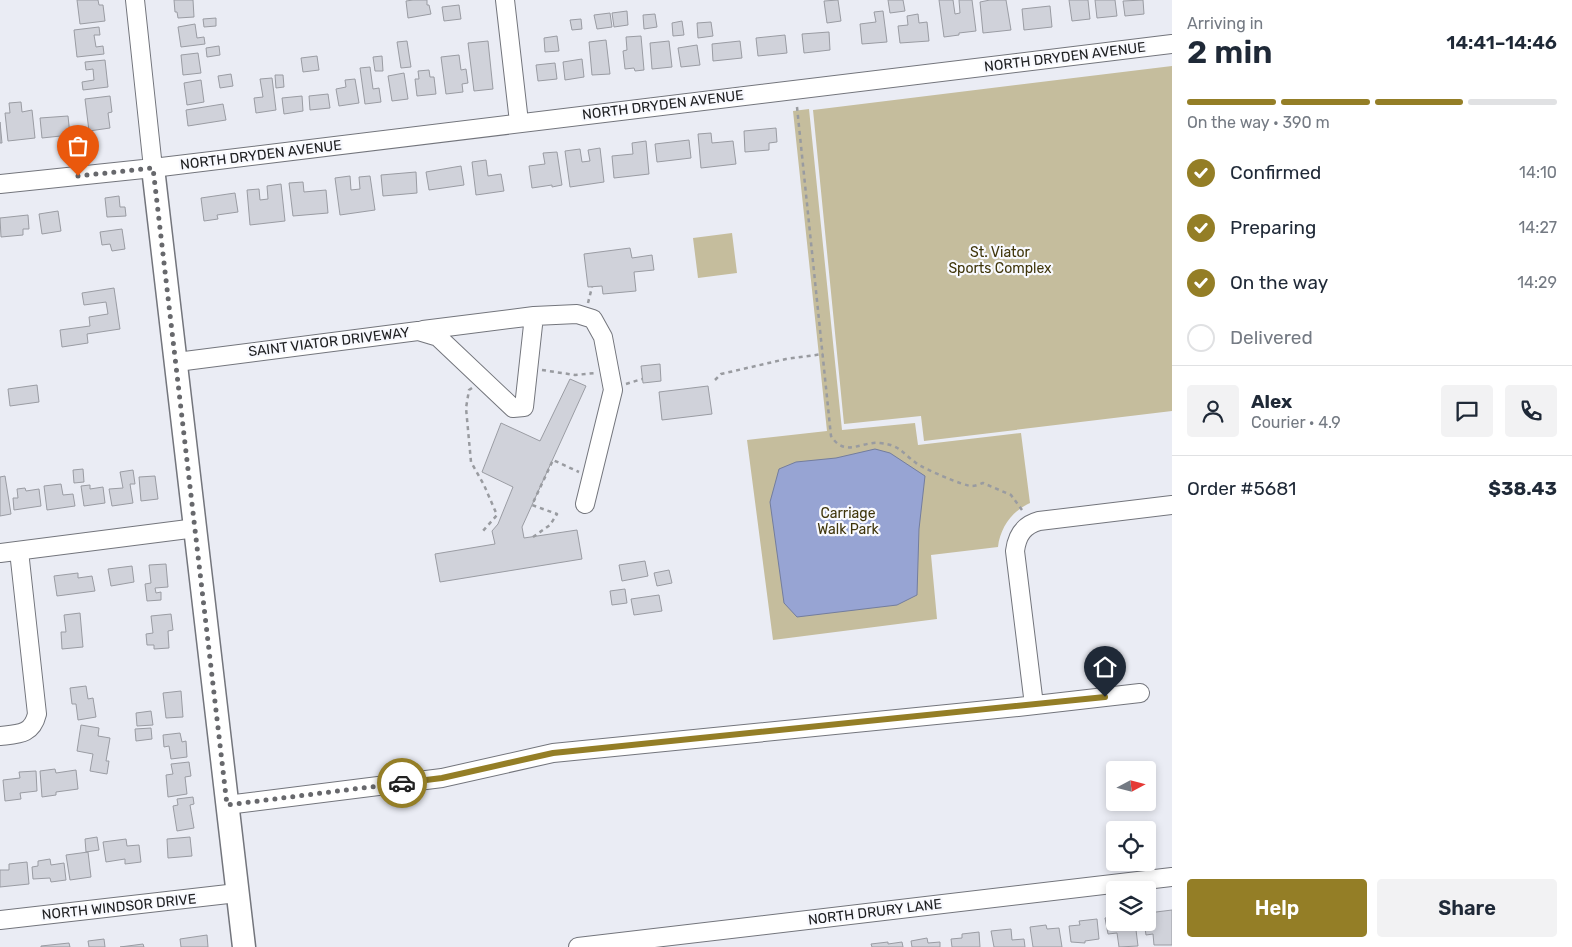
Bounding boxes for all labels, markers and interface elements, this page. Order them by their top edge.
text: Arriving in [1187,14,1263,33]
text: 14:41–14:46 [1446,31,1557,54]
text: 2 min [1187,33,1272,71]
street label: NORTH DRYDEN AVENUE [983,39,1147,75]
street label: NORTH DRYDEN AVENUE [581,87,745,123]
text: On the way · 390 m [1187,113,1330,132]
pin [57,125,99,176]
icon: bag [64,132,92,160]
street label: NORTH DRYDEN AVENUE [179,137,343,173]
icon: check [1187,159,1215,187]
text: Confirmed [1230,161,1321,184]
text: 14:10 [1519,163,1557,182]
icon: check [1187,214,1215,242]
text: Preparing [1230,216,1316,239]
text: 14:27 [1519,218,1557,237]
park label: St. Viator Sports Complex [948,244,1052,277]
icon: check [1187,269,1215,297]
text: On the way [1230,271,1328,294]
text: 14:29 [1517,273,1557,292]
street label: SAINT VIATOR DRIVEWAY [247,324,411,360]
text: Delivered [1230,326,1313,349]
button: person [1187,385,1239,437]
button: chat [1441,385,1493,437]
button: phone [1505,385,1557,437]
text: Alex [1251,390,1292,413]
text: Courier · 4.9 [1251,413,1341,432]
text: Order #5681 [1187,477,1296,500]
text: $38.43 [1488,477,1557,500]
park label: Carriage Walk Park [817,505,880,538]
pin [1084,646,1126,697]
icon: home [1091,653,1119,681]
courier [377,758,427,808]
north arrow [1106,761,1156,811]
map controls [1106,761,1156,931]
icon: car [388,769,416,797]
button: locate [1106,821,1156,871]
button: Help [1187,879,1367,937]
button: Share [1377,879,1557,937]
button: layers [1106,881,1156,931]
street label: NORTH WINDSOR DRIVE [41,890,197,924]
street label: NORTH DRURY LANE [807,895,943,929]

